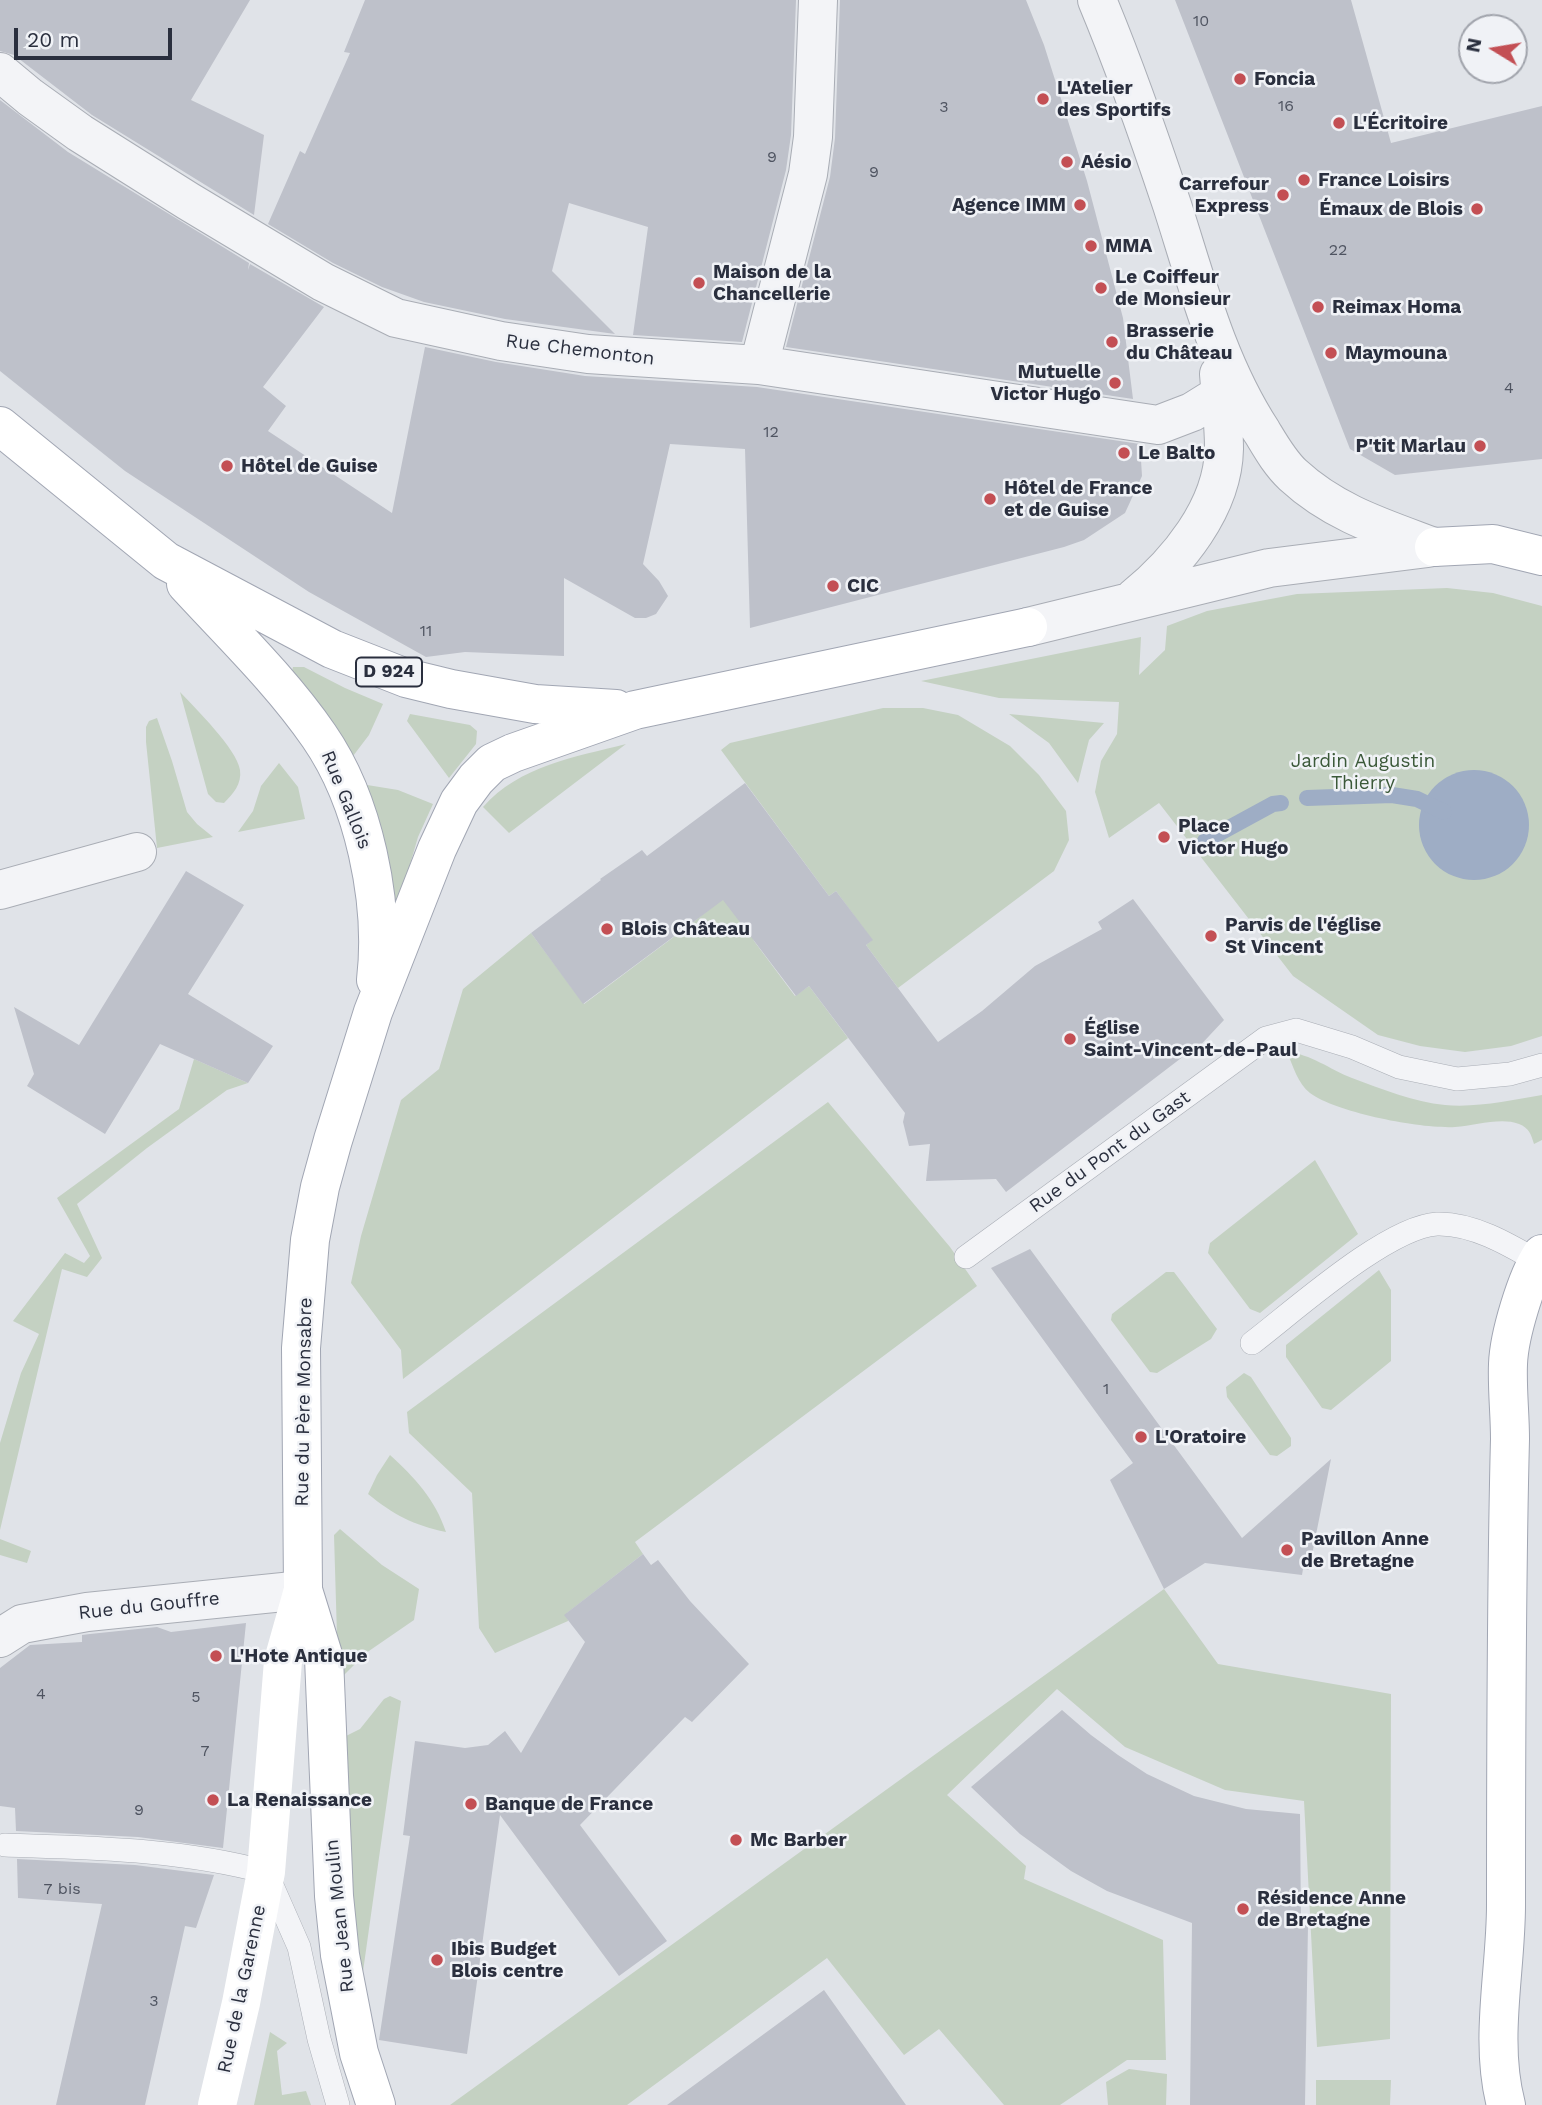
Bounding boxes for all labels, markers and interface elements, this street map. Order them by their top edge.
house number: 10 [1193,11,1209,31]
scale bar [18,14,175,58]
north arrow [1458,14,1528,84]
text: 20 m [27,27,79,52]
text: N [1461,36,1486,54]
place label: Foncia [1254,68,1315,90]
marker: Foncia [1232,71,1248,87]
place label: L'Atelier des Sportifs [1057,77,1171,121]
marker: L'Atelier des Sportifs [1035,91,1051,107]
house number: 16 [1278,96,1294,116]
house number: 3 [939,97,949,117]
place label: L'Écritoire [1353,112,1448,134]
marker: L'Écritoire [1331,115,1347,131]
house number: 9 [767,147,777,167]
place label: Aésio [1081,151,1132,173]
marker: Aésio [1059,154,1075,170]
house number: 9 [869,162,879,182]
place label: France Loisirs [1318,169,1449,191]
marker: France Loisirs [1296,172,1312,188]
place label: Carrefour Express [1179,173,1269,217]
marker: Carrefour Express [1275,187,1291,203]
place label: Agence IMM [952,194,1066,216]
marker: Agence IMM [1072,197,1088,213]
place label: Émaux de Blois [1319,198,1463,220]
marker: Émaux de Blois [1469,201,1485,217]
place label: MMA [1105,235,1152,257]
marker: MMA [1083,238,1099,254]
house number: 22 [1329,240,1347,260]
place label: Maison de la Chancellerie [713,261,831,305]
place label: Le Coiffeur de Monsieur [1115,266,1230,310]
marker: Maison de la Chancellerie [691,275,707,291]
marker: Le Coiffeur de Monsieur [1093,280,1109,296]
place label: Reimax Homa [1332,296,1461,318]
marker: Reimax Homa [1310,299,1326,315]
place label: Brasserie du Château [1126,320,1233,364]
street label: Rue Chemonton [504,330,656,370]
marker: Brasserie du Château [1104,334,1120,350]
place label: Maymouna [1345,342,1447,364]
marker: Maymouna [1323,345,1339,361]
place label: Mutuelle Victor Hugo [991,361,1101,405]
marker: Mutuelle Victor Hugo [1107,375,1123,391]
house number: 4 [1504,378,1514,398]
house number: 12 [763,422,779,442]
place label: P'tit Marlau [1355,435,1466,457]
marker: P'tit Marlau [1472,438,1488,454]
place label: Le Balto [1138,442,1215,464]
marker: Le Balto [1116,445,1132,461]
place label: Hôtel de Guise [241,455,378,477]
marker: Hôtel de Guise [219,458,235,474]
place label: Hôtel de France et de Guise [1004,477,1153,521]
marker: Hôtel de France et de Guise [982,491,998,507]
place label: CIC [847,575,879,597]
marker: CIC [825,578,841,594]
house number: 11 [420,621,432,641]
road number: D 924 [356,658,422,686]
street label: Rue Gallois [316,747,376,853]
park label: Jardin Augustin Thierry [1291,750,1435,794]
place label: Place Victor Hugo [1178,815,1288,859]
marker: Place Victor Hugo [1156,829,1172,845]
place label: Parvis de l'église St Vincent [1225,914,1381,958]
place label: Blois Château [621,918,750,940]
marker: Blois Château [599,921,615,937]
marker: Parvis de l'église St Vincent [1203,928,1219,944]
place label: Église Saint-Vincent-de-Paul [1084,1017,1297,1061]
marker: Église Saint-Vincent-de-Paul [1062,1031,1078,1047]
street label: Rue du Pont du Gast [1025,1086,1195,1218]
street label: Rue du Père Monsabre [291,1297,317,1507]
house number: 1 [1103,1379,1109,1399]
place label: L'Oratoire [1155,1426,1246,1448]
marker: L'Oratoire [1133,1429,1149,1445]
place label: Pavillon Anne de Bretagne [1301,1528,1429,1572]
marker: Pavillon Anne de Bretagne [1279,1542,1295,1558]
street label: Rue du Gouffre [77,1587,221,1625]
place label: L'Hote Antique [230,1645,368,1667]
marker: L'Hote Antique [208,1648,224,1664]
house number: 4 [36,1684,46,1704]
house number: 5 [191,1687,201,1707]
house number: 7 [201,1741,209,1761]
place label: La Renaissance [227,1789,372,1811]
marker: La Renaissance [205,1792,221,1808]
place label: Banque de France [485,1793,653,1815]
marker: Banque de France [463,1796,479,1812]
house number: 9 [134,1800,144,1820]
place label: Mc Barber [750,1829,847,1851]
marker: Mc Barber [728,1832,744,1848]
street label: Rue Jean Moulin [321,1838,359,1994]
house number: 7 bis [43,1879,81,1899]
place label: Résidence Anne de Bretagne [1257,1887,1406,1931]
marker: Résidence Anne de Bretagne [1235,1901,1251,1917]
street label: Rue de la Garenne [213,1903,271,2075]
place label: Ibis Budget Blois centre [451,1938,564,1982]
marker: Ibis Budget Blois centre [429,1952,445,1968]
house number: 3 [149,1991,159,2011]

